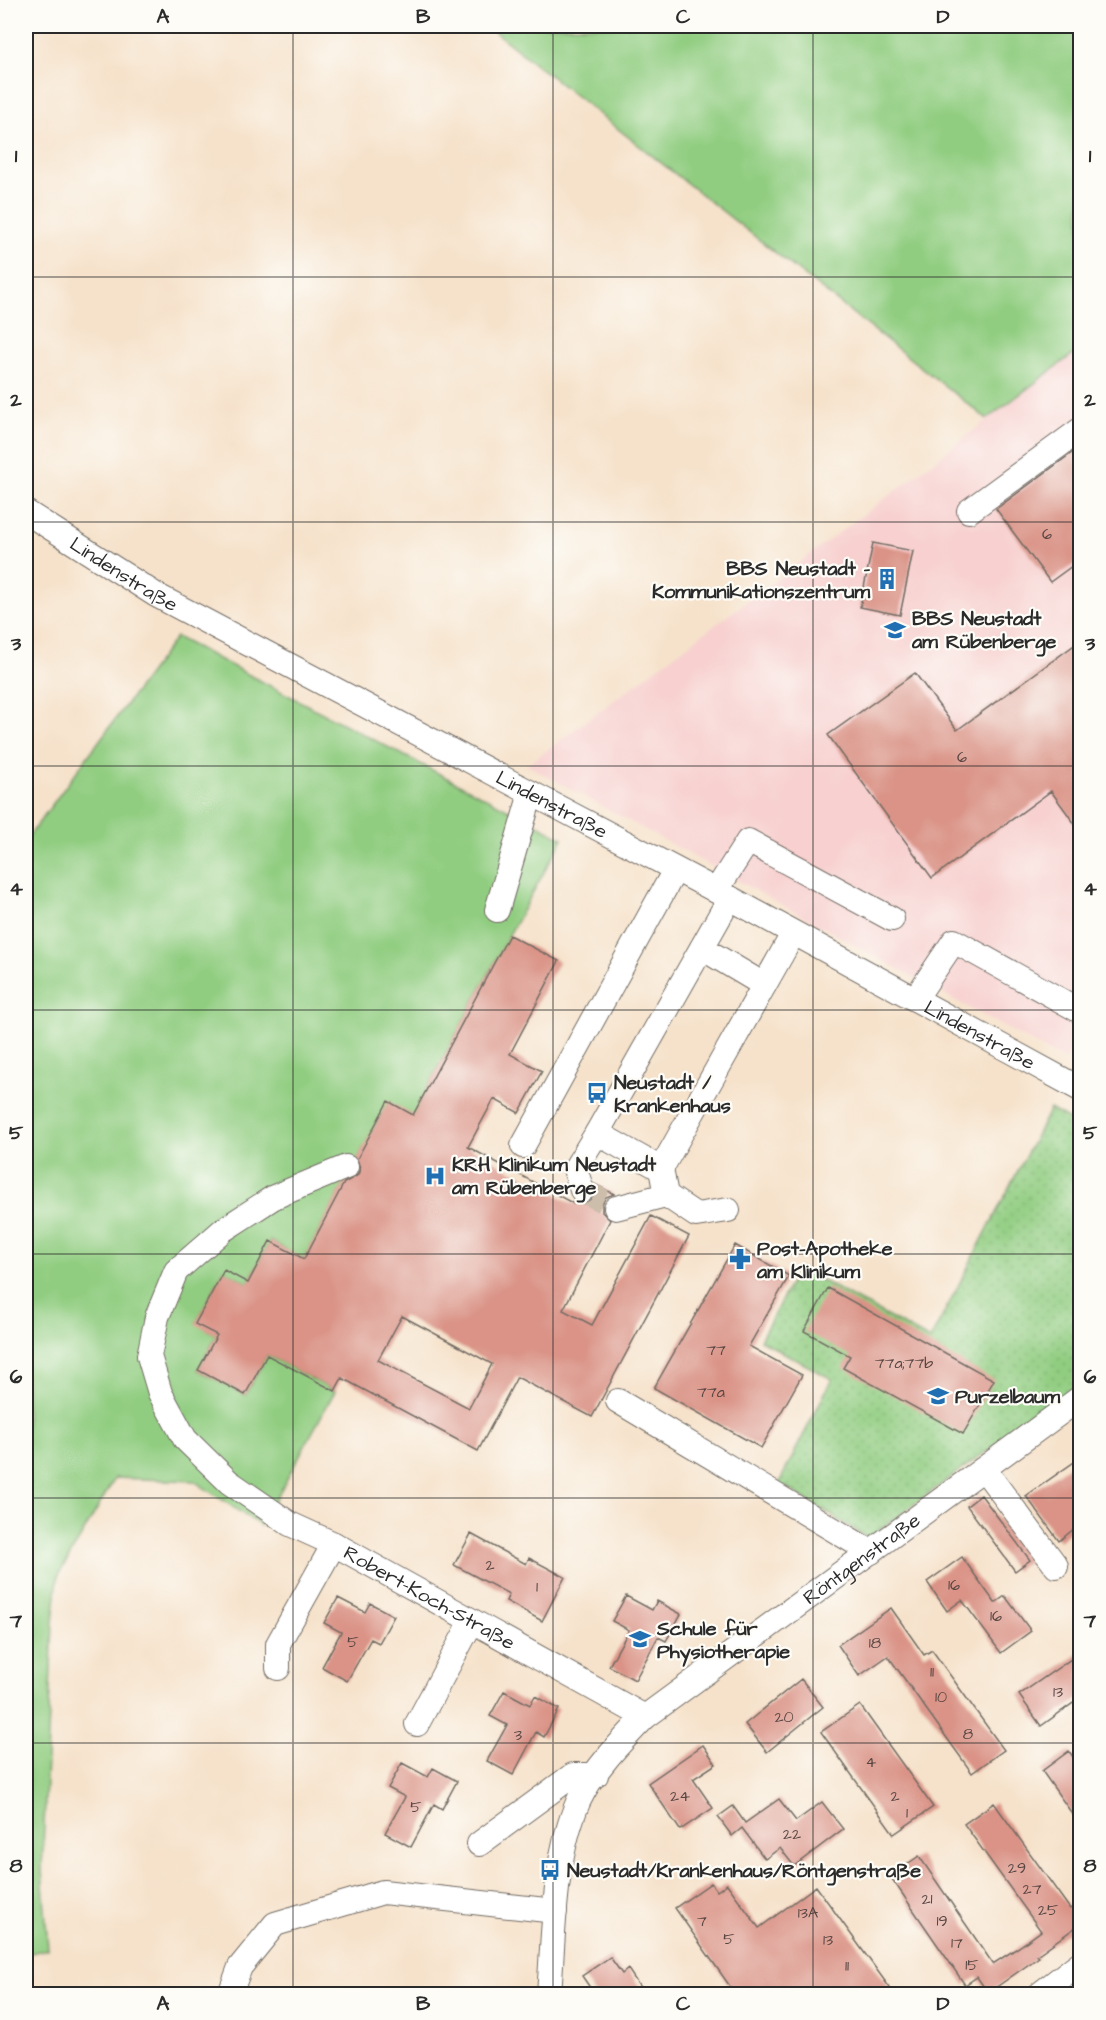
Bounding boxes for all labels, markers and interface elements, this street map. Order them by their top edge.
text: A [157,3,170,31]
text: B [416,3,431,31]
text: C [676,3,691,31]
text: D [937,3,950,31]
text: 1 [15,142,18,170]
text: 1 [1089,142,1092,170]
text: 2 [9,386,22,414]
text: 2 [1083,386,1096,414]
house number: 6 [1042,523,1052,545]
street label: Lindenstraße [64,531,183,619]
place label: BBS Neustadt - Kommunikationszentrum [652,555,871,606]
building icon: BBS Neustadt - Kommunikationszentrum [875,567,899,591]
place label: BBS Neustadt am Rübenberge [911,605,1057,657]
school or university icon: BBS Neustadt am Rübenberge [883,618,907,642]
text: 3 [10,630,22,658]
text: 3 [1084,630,1096,658]
house number: 6 [957,746,967,768]
street label: Lindenstraße [491,764,612,846]
text: 4 [9,875,23,903]
text: 4 [1083,875,1097,903]
street label: Lindenstraße [919,994,1040,1077]
place label: Neustadt / Krankenhaus [614,1069,731,1120]
bus stop icon: Neustadt / Krankenhaus [585,1081,609,1105]
text: 5 [9,1119,24,1147]
text: 5 [1083,1119,1098,1147]
place label: KRH Klinikum Neustadt am Rübenberge [451,1151,657,1203]
hospital icon: KRH Klinikum Neustadt am Rübenberge [423,1164,447,1188]
place label: Post-Apotheke am Klinikum [756,1235,893,1286]
pharmacy icon: Post-Apotheke am Klinikum [728,1247,752,1271]
house number: 77 [706,1339,726,1361]
house number: 77a;77b [875,1352,933,1374]
text: 6 [10,1363,23,1391]
text: 6 [1084,1363,1097,1391]
house number: 77a [697,1381,725,1403]
place label: Purzelbaum [955,1383,1060,1411]
school or university icon: Purzelbaum [926,1384,950,1408]
street label: Röntgenstraße [797,1507,926,1612]
street label: Robert-Koch-Straße [338,1539,520,1657]
house number: 2 [485,1554,495,1576]
house number: 16 [948,1574,960,1596]
house number: 1 [536,1576,538,1598]
house number: 16 [990,1605,1002,1627]
text: 7 [9,1607,23,1635]
text: 7 [1083,1607,1097,1635]
place label: Schule für Physiotherapie [656,1615,790,1667]
school or university icon: Schule für Physiotherapie [628,1627,652,1651]
house number: 5 [347,1631,359,1653]
house number: 18 [869,1632,881,1654]
house number: 11 [930,1661,934,1683]
house number: 13 [1053,1681,1063,1703]
house number: 10 [935,1686,947,1708]
house number: 20 [774,1706,794,1728]
house number: 8 [963,1723,973,1745]
house number: 3 [514,1724,522,1746]
house number: 4 [866,1751,877,1773]
house number: 24 [670,1785,690,1807]
house number: 2 [890,1785,900,1807]
house number: 5 [410,1796,422,1818]
house number: 1 [906,1802,908,1824]
house number: 22 [783,1823,801,1845]
text: 8 [10,1852,23,1880]
text: 8 [1084,1852,1097,1880]
place label: Neustadt/Krankenhaus/Röntgenstraße [567,1857,921,1886]
house number: 29 [1008,1857,1026,1879]
bus stop icon: Neustadt/Krankenhaus/Röntgenstraße [538,1858,562,1882]
house number: 27 [1023,1878,1042,1900]
house number: 21 [921,1888,933,1910]
house number: 25 [1038,1899,1059,1921]
house number: 13A [798,1902,818,1924]
house number: 7 [697,1910,707,1932]
house number: 19 [936,1910,948,1932]
house number: 5 [723,1928,735,1950]
house number: 13 [823,1929,833,1951]
house number: 17 [951,1932,963,1954]
house number: 15 [965,1954,979,1976]
house number: 11 [845,1955,849,1977]
text: A [157,1990,170,2018]
text: B [416,1990,431,2018]
text: C [676,1990,691,2018]
text: D [937,1990,950,2018]

